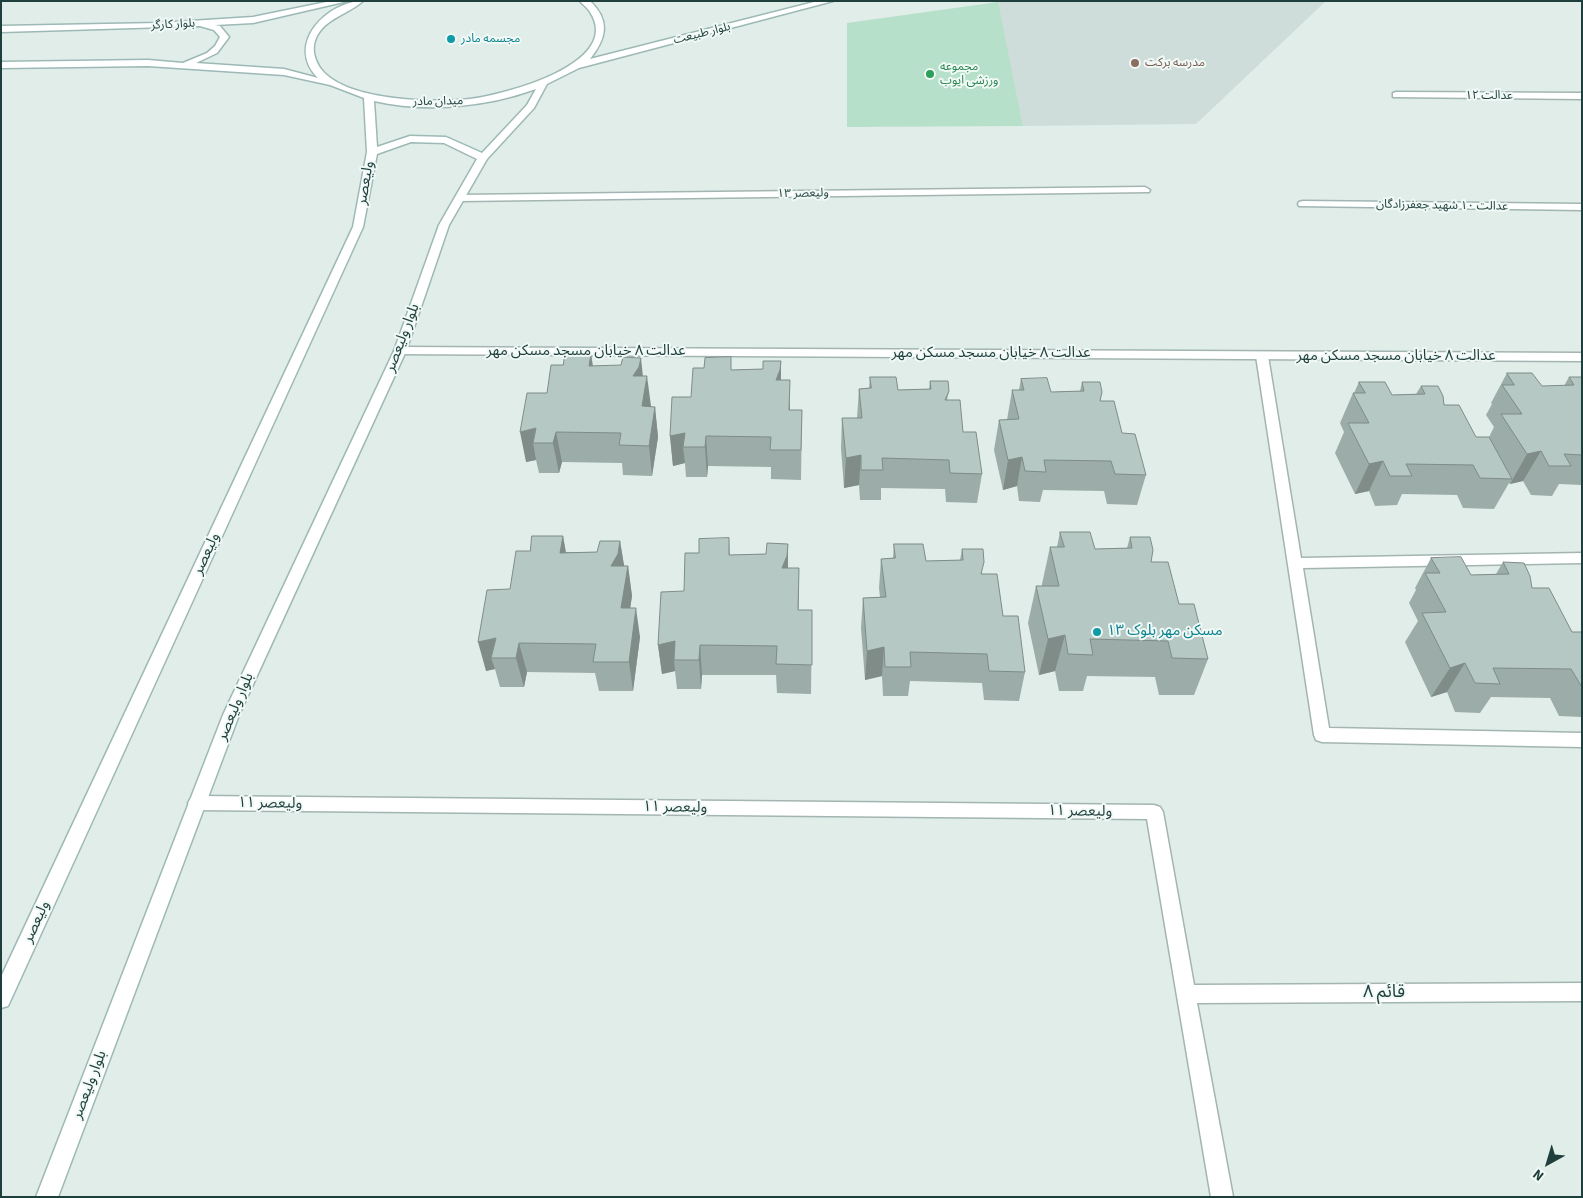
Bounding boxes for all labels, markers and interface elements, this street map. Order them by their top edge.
street label: بلوار کارگر [151,17,195,33]
street label: بلوار طبیعت [672,20,732,48]
place label: مجسمه مادر [461,32,520,46]
marker: مجسمه مادر [445,33,457,45]
place label: مدرسه برکت [1145,56,1205,70]
marker: مدرسه برکت [1129,57,1141,69]
place label: مجموعه ورزشی ایوب [940,60,998,88]
marker: مجموعه ورزشی ایوب [924,68,936,80]
street label: عدالت ۱۲ [1465,89,1513,103]
street label: میدان مادر [413,94,463,110]
street label: ولیعصر [353,160,379,206]
street label: ولیعصر ۱۳ [777,186,829,202]
street label: عدالت ۱۰ شهید جعفرزادگان [1376,198,1508,214]
street label: بلوار ولیعصر [382,301,424,375]
street label: عدالت ۸ خیابان مسجد مسکن مهر [486,343,686,361]
street label: عدالت ۸ خیابان مسجد مسکن مهر [891,345,1091,363]
street label: عدالت ۸ خیابان مسجد مسکن مهر [1296,348,1496,366]
street label: ولیعصر [190,530,224,578]
place label: مسکن مهر بلوک ۱۳ [1107,623,1223,641]
marker: مسکن مهر بلوک ۱۳ [1091,626,1103,638]
street label: بلوار ولیعصر [214,670,258,744]
street label: ولیعصر ۱۱ [238,794,302,814]
street label: ولیعصر ۱۱ [643,798,707,818]
street label: ولیعصر ۱۱ [1048,802,1112,822]
street label: ولیعصر [20,898,54,946]
street label: قائم ۸ [1363,982,1405,1004]
street label: بلوار ولیعصر [69,1048,111,1122]
north arrow [1523,1138,1573,1188]
text: N [1529,1164,1548,1185]

